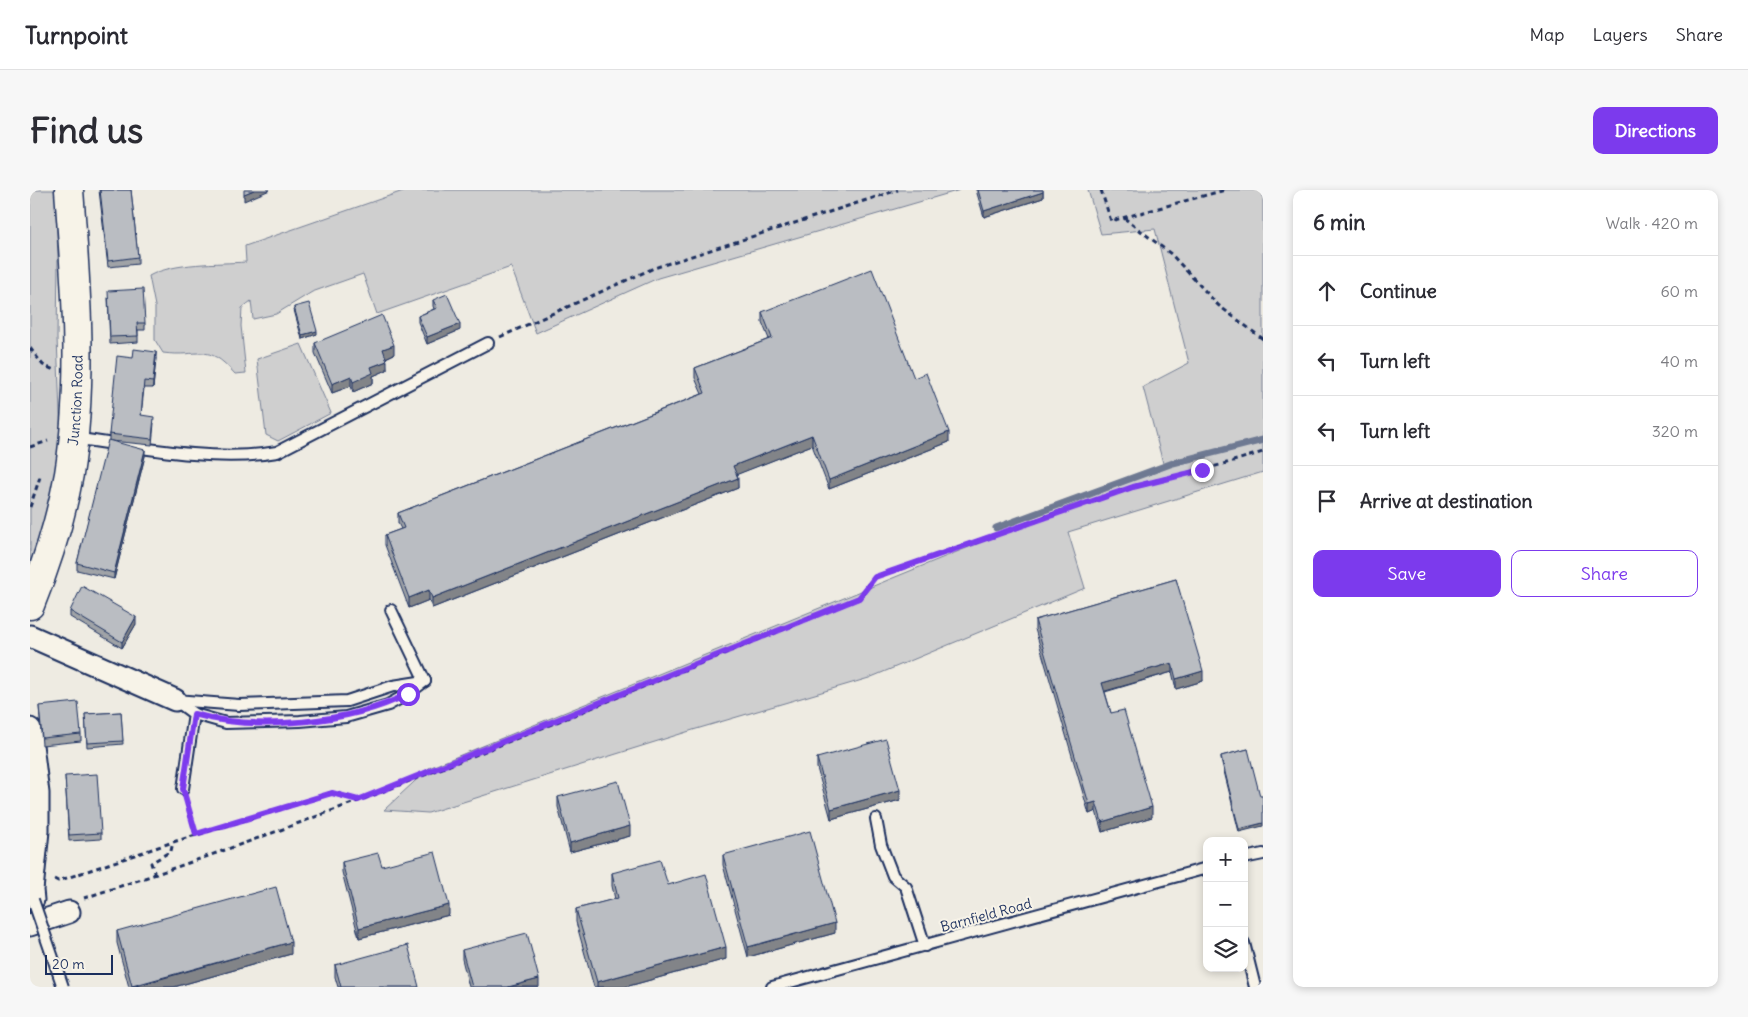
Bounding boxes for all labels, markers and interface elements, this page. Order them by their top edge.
text: Turnpoint [25,20,128,50]
text: Map [1529,23,1564,46]
text: Layers [1592,23,1648,46]
text: Share [1676,23,1723,46]
button: Directions [1593,107,1718,154]
text: Find us [30,108,143,152]
text: 6 min [1313,209,1365,236]
text: Walk · 420 m [1606,213,1698,233]
icon: ahead [1313,277,1341,305]
text: Continue [1360,279,1437,303]
text: 60 m [1660,281,1698,301]
icon: left [1313,347,1341,375]
text: Turn left [1360,349,1430,373]
text: 40 m [1660,351,1698,371]
street label: Junction Road [64,355,87,446]
icon: left [1313,417,1341,445]
text: Turn left [1360,419,1430,443]
text: 320 m [1652,421,1698,441]
route end [1191,459,1214,482]
icon: arrive [1313,487,1341,515]
text: Arrive at destination [1360,489,1533,513]
button: Save [1313,550,1501,597]
button: Share [1511,550,1698,597]
route start [397,683,420,706]
map controls [1203,837,1248,972]
button: + [1203,837,1248,882]
button: − [1203,882,1248,927]
street label: Barnfield Road [938,894,1034,936]
button: layers [1203,927,1248,972]
scale bar [45,952,112,975]
text: 20 m [52,955,85,973]

